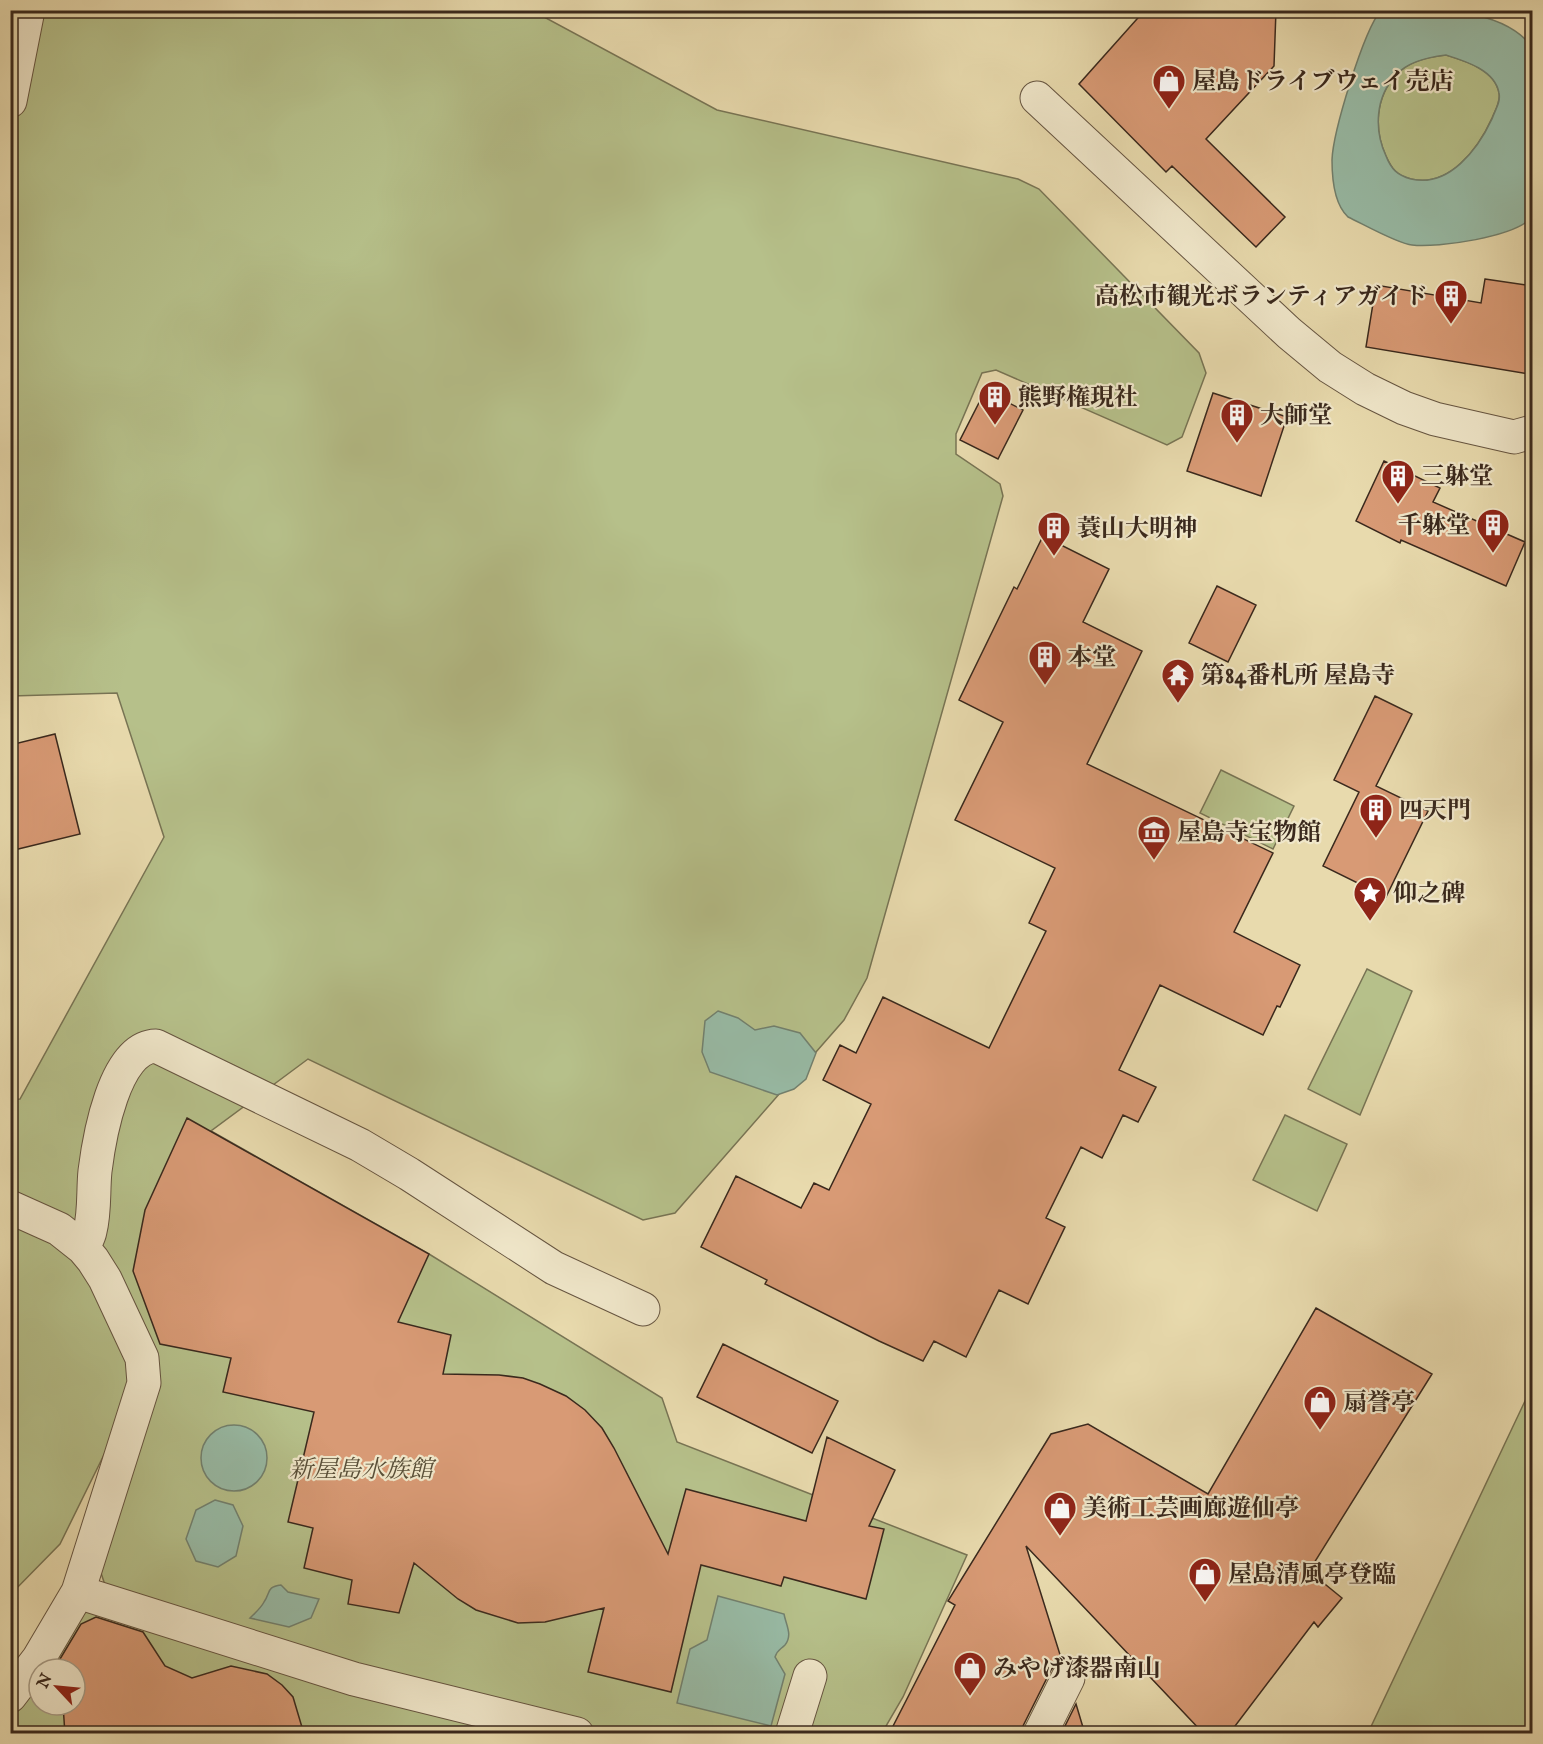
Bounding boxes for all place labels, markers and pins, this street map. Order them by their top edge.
shop icon: 屋島ドライブウェイ売店 [1151,63,1187,110]
place label: 屋島ドライブウェイ売店 [1192,67,1454,98]
building icon: 高松市観光ボランティアガイド [1433,278,1469,325]
place label: 高松市観光ボランティアガイド [1095,282,1428,313]
building icon: 熊野権現社 [977,379,1013,426]
place label: 熊野権現社 [1018,383,1138,414]
building icon: 大師堂 [1219,397,1255,444]
place label: 大師堂 [1260,401,1332,432]
building icon: 三躰堂 [1380,458,1416,505]
place label: 三躰堂 [1421,462,1493,493]
building icon: 千躰堂 [1475,507,1511,554]
building icon: 蓑山大明神 [1036,510,1072,557]
place label: 千躰堂 [1398,511,1470,542]
place label: 蓑山大明神 [1077,514,1197,545]
building icon: 本堂 [1027,639,1063,686]
place label: 本堂 [1068,643,1116,674]
temple icon: 第84番札所 屋島寺 [1160,657,1196,704]
place label: 第84番札所 屋島寺 [1201,661,1395,692]
building icon: 四天門 [1358,792,1394,839]
place label: 四天門 [1399,796,1471,827]
museum icon: 屋島寺宝物館 [1136,814,1172,861]
place label: 屋島寺宝物館 [1177,818,1321,849]
place icon: 仰之碑 [1352,875,1388,922]
place label: 仰之碑 [1393,879,1465,910]
shop icon: 扇誉亭 [1302,1384,1338,1431]
place label: 扇誉亭 [1343,1388,1415,1419]
shop icon: 美術工芸画廊遊仙亭 [1042,1490,1078,1537]
place label: 美術工芸画廊遊仙亭 [1083,1494,1299,1525]
shop icon: 屋島清風亭登臨 [1187,1556,1223,1603]
place label: 屋島清風亭登臨 [1228,1560,1396,1591]
shop icon: みやげ漆器南山 [952,1650,988,1697]
place label: みやげ漆器南山 [993,1654,1161,1685]

